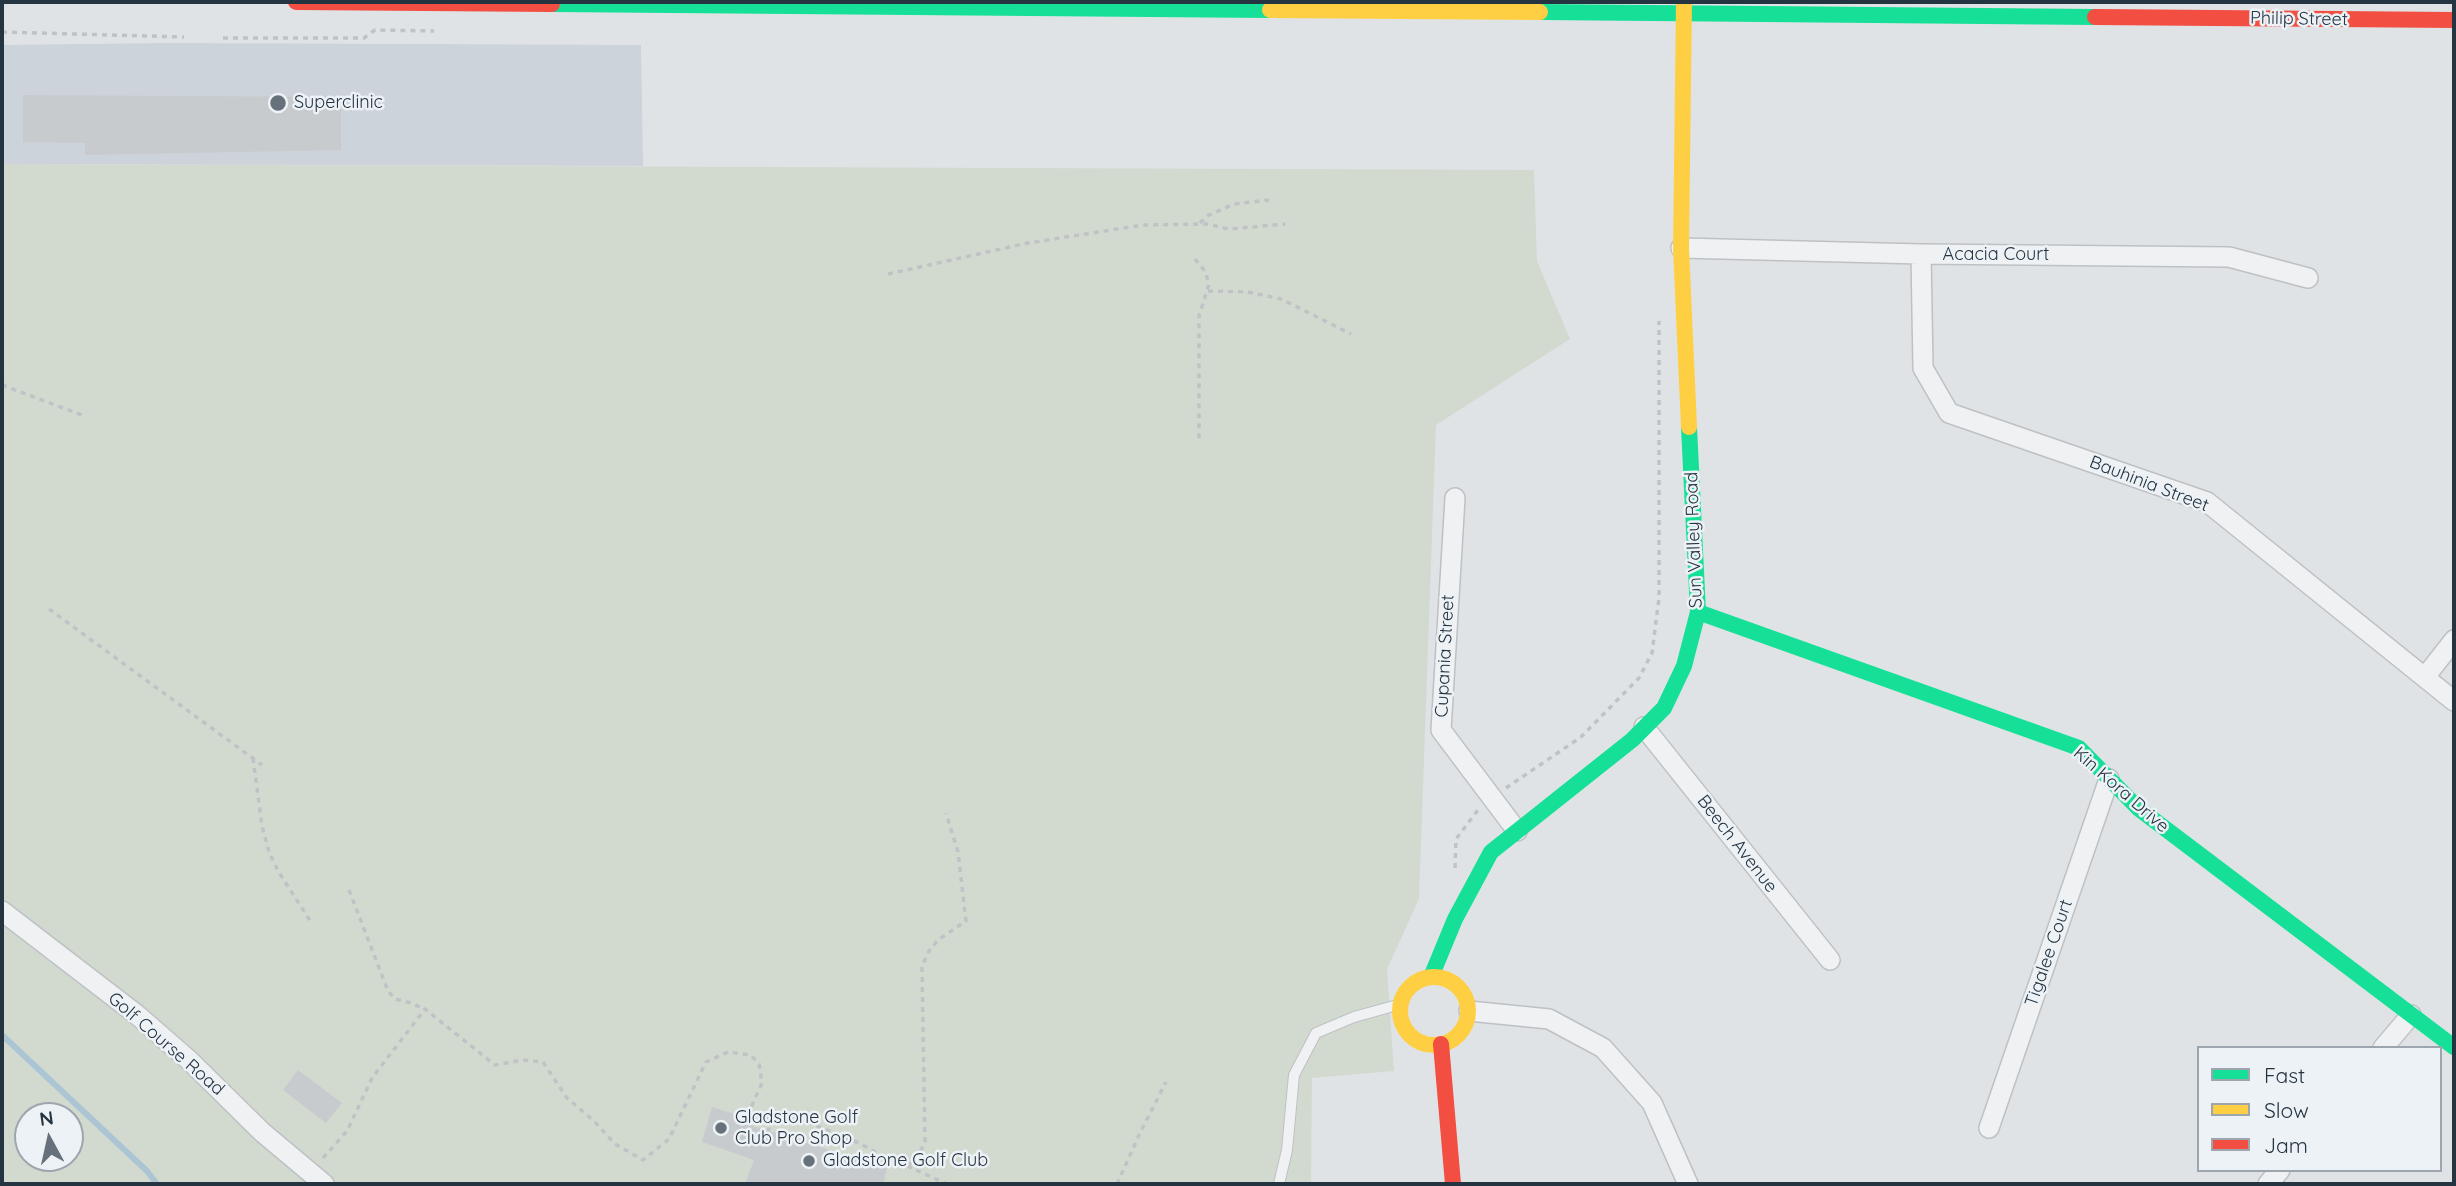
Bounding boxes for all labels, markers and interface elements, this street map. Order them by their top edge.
street label: Philip Street [2250,7,2348,31]
place label: Superclinic [294,92,383,114]
marker: Superclinic [268,93,288,113]
street label: Acacia Court [1943,244,2049,266]
street label: Bauhinia Street [2086,451,2212,517]
street label: Sun Valley Road [1681,472,1707,608]
street label: Cupania Street [1431,594,1459,718]
street label: Kin Kora Drive [2069,743,2173,837]
street label: Beech Avenue [1692,791,1782,897]
street label: Tigalee Court [2021,897,2077,1009]
street label: Golf Course Road [103,988,229,1100]
legend [2197,1046,2442,1172]
text: Fast [2264,1062,2305,1088]
text: Slow [2264,1097,2309,1123]
north arrow [14,1102,84,1172]
text: N [38,1105,55,1131]
place label: Gladstone Golf Club Pro Shop [735,1107,858,1150]
marker: Gladstone Golf Club Pro Shop [713,1120,729,1136]
text: Jam [2264,1132,2308,1158]
place label: Gladstone Golf Club [823,1150,988,1172]
marker: Gladstone Golf Club [801,1153,817,1169]

